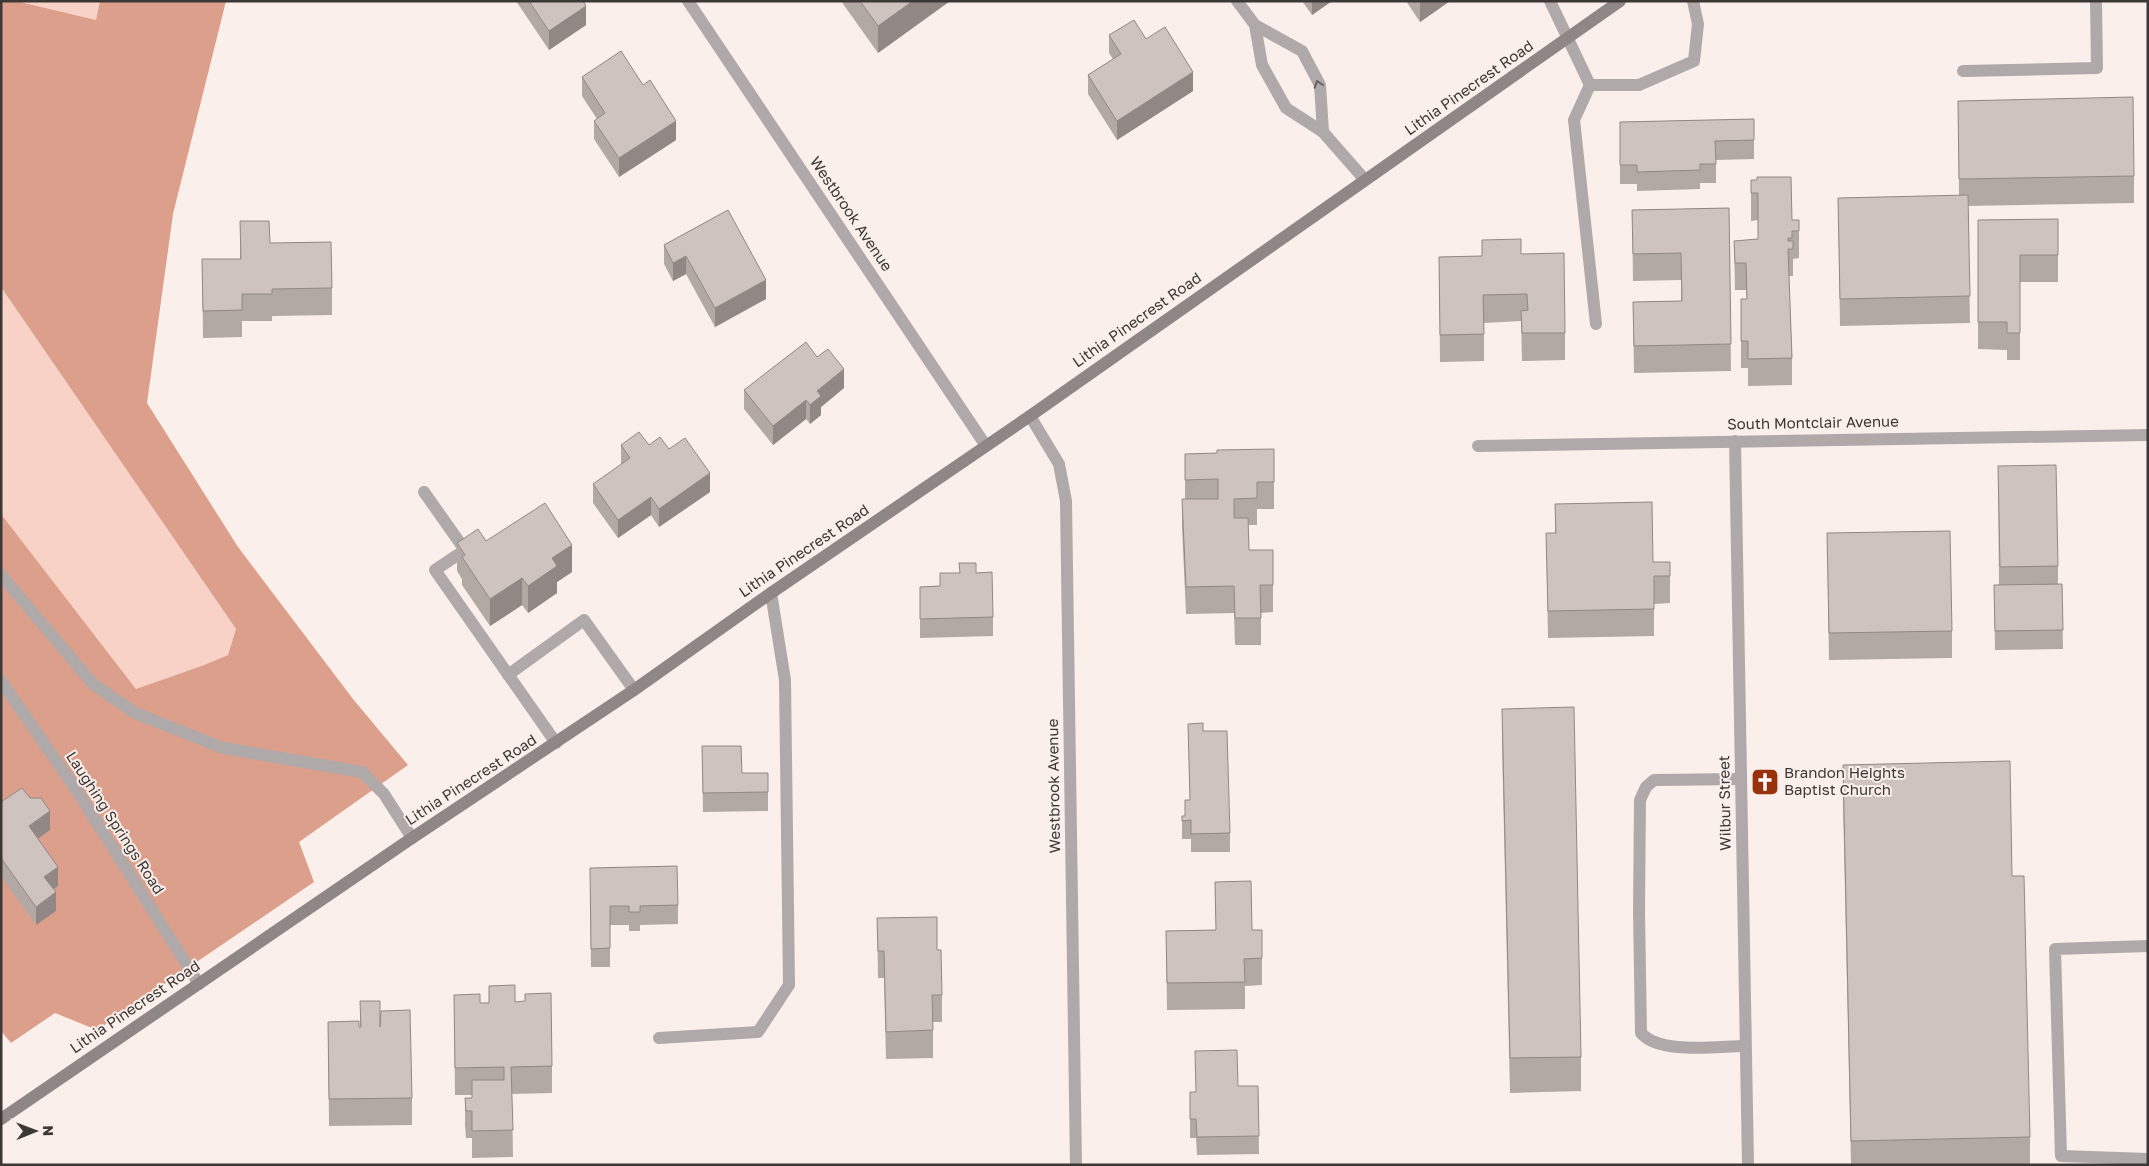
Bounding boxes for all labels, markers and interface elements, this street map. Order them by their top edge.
street label: Lithia Pinecrest Road [1401,36,1536,138]
one-way arrow [1313,80,1323,89]
street label: Westbrook Avenue [807,153,897,274]
street label: Lithia Pinecrest Road [1069,268,1204,370]
street label: South Montclair Avenue [1727,411,1899,432]
street label: Lithia Pinecrest Road [735,500,872,600]
street label: Westbrook Avenue [1043,718,1063,853]
street label: Lithia Pinecrest Road [401,730,539,828]
street label: Laughing Springs Road [63,748,169,897]
street label: Wilbur Street [1714,755,1734,851]
place label: Brandon Heights Baptist Church [1784,763,1905,798]
church icon: Brandon Heights Baptist Church [1750,767,1780,797]
street label: Lithia Pinecrest Road [66,956,203,1056]
north arrow [10,1106,60,1156]
text: N [40,1125,57,1136]

